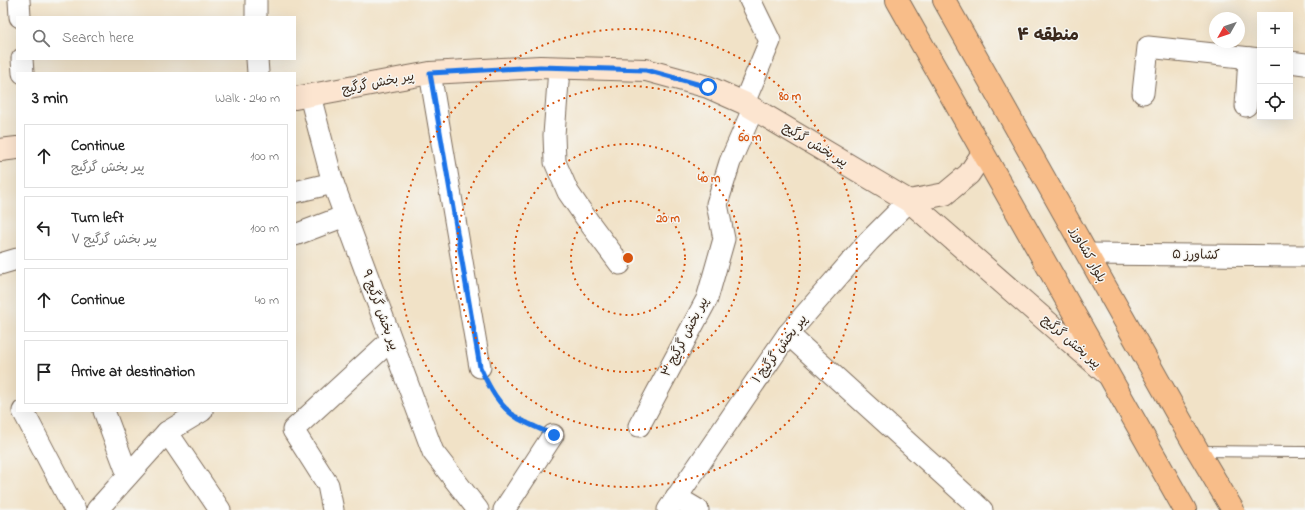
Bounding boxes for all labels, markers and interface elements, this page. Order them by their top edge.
north arrow [1209,12,1245,48]
map controls [1257,12,1293,120]
button: + [1257,12,1293,48]
search box [16,16,296,60]
district label: منطقه ۴ [1017,23,1079,48]
icon: search [30,27,52,49]
text: Search here [62,27,134,49]
button: − [1257,48,1293,84]
street label: پیر بخش گرگیج [340,67,416,99]
route start [699,78,717,96]
button: locate [1257,84,1293,120]
text: 3 min [32,86,68,111]
text: 80 m [778,88,802,106]
text: Walk · 240 m [215,89,280,108]
street label: پیر بخش گرگیج [779,118,852,172]
text: 60 m [738,129,762,147]
text: Continue [71,135,125,157]
icon: ahead [33,145,55,167]
text: 100 m [250,147,279,166]
text: پیر بخش گرگیج [71,158,145,177]
text: 40 m [697,170,721,188]
text: Turn left [71,207,124,229]
text: 20 m [655,210,680,228]
icon: left [33,217,55,239]
text: 100 m [250,219,279,238]
street label: بلوار کشاورز [1064,223,1111,286]
text: پیر بخش گرگیج ۷ [71,230,157,249]
street label: کشاورز ۵ [1172,245,1221,265]
centre of rings [621,251,635,265]
street label: پیر بخش گرگیج ۹ [357,267,404,353]
icon: ahead [33,289,55,311]
text: Continue [71,289,125,311]
text: 40 m [255,291,279,310]
street label: پیر بخش گرگیج ۳ [657,293,713,380]
street label: پیر بخش گرگیج ۱ [748,311,812,387]
street label: پیر بخش گرگیج [1037,311,1105,373]
icon: arrive [33,361,55,383]
text: Arrive at destination [71,361,195,383]
route end [545,426,563,444]

